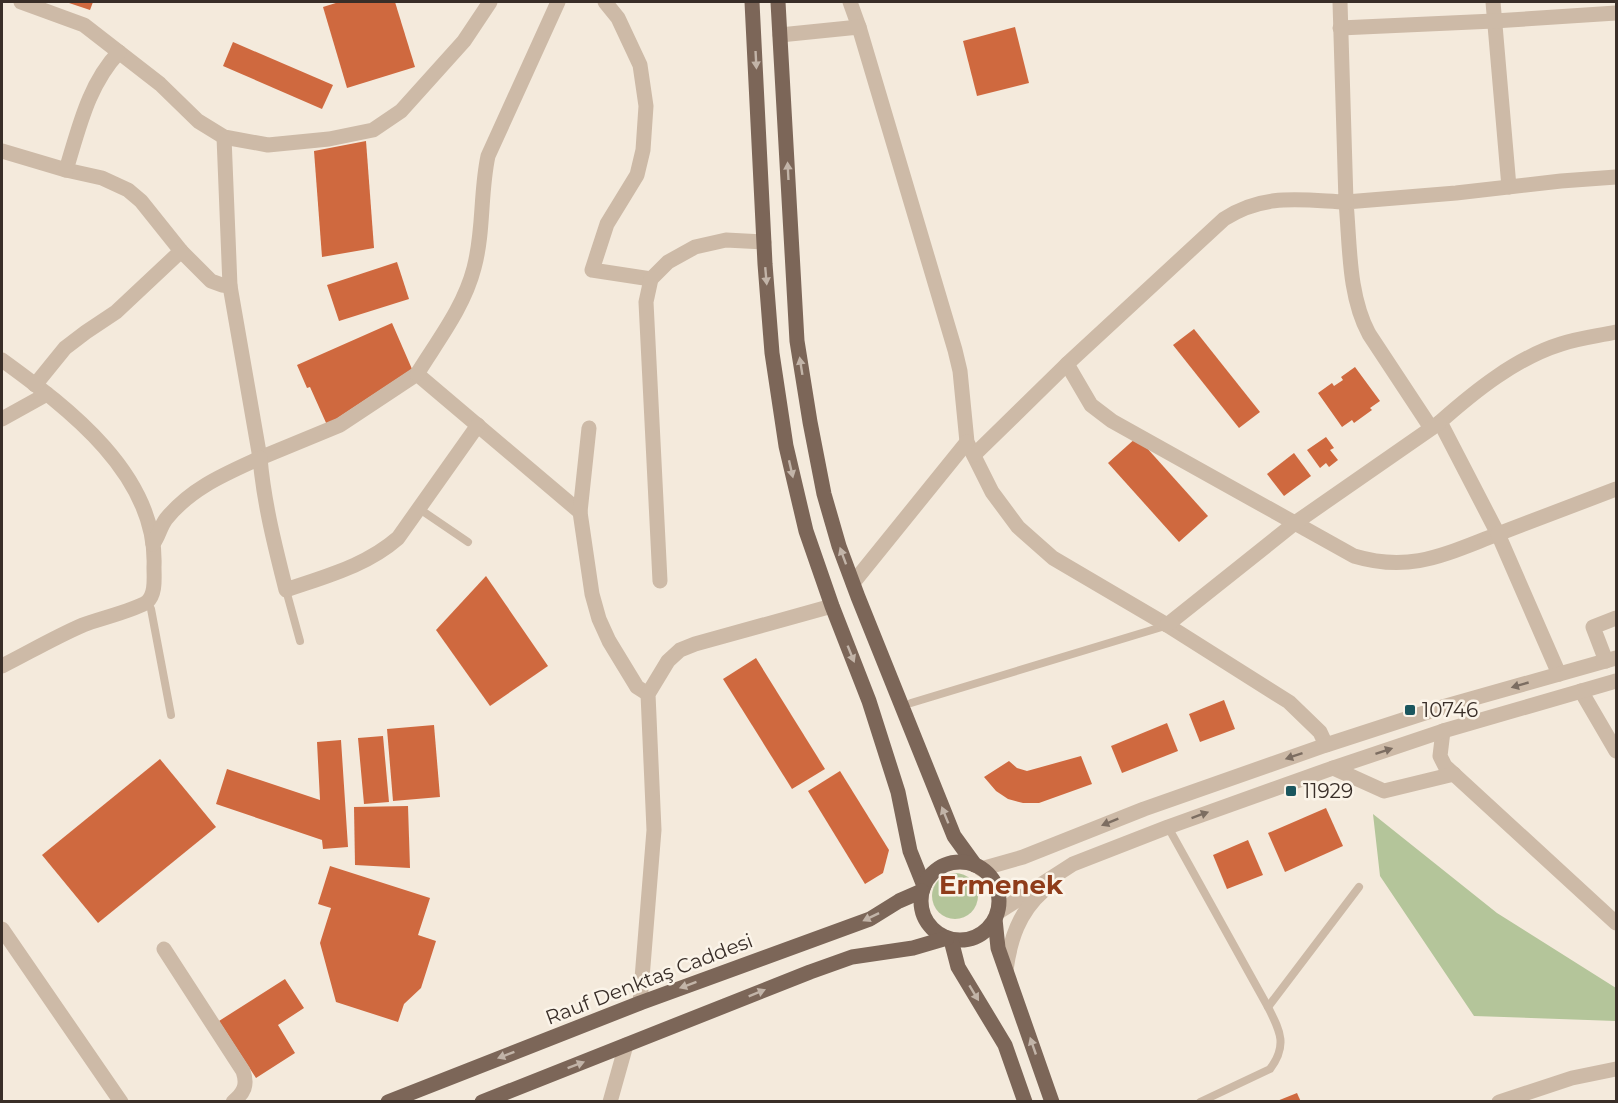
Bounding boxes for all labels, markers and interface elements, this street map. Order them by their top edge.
one-way arrow [751,50,761,69]
one-way arrow [784,162,793,181]
one-way arrow [761,266,771,285]
one-way arrow [797,356,806,375]
one-way arrow [787,460,797,478]
one-way arrow [838,547,847,565]
one-way arrow [847,645,856,663]
one-way arrow [1511,681,1529,690]
place label: 10746 [1422,698,1478,722]
marker: 10746 [1403,703,1417,717]
one-way arrow [1375,745,1393,755]
one-way arrow [1285,752,1303,762]
place label: 11929 [1303,779,1353,803]
marker: 11929 [1284,784,1298,798]
one-way arrow [940,806,950,824]
one-way arrow [1191,810,1209,820]
one-way arrow [1101,818,1119,828]
district label: Ermenek [939,869,1064,901]
one-way arrow [862,913,879,922]
street label: Rauf Denktaş Caddesi [542,928,756,1030]
one-way arrow [679,981,697,991]
one-way arrow [968,985,979,1001]
one-way arrow [748,988,766,997]
one-way arrow [1028,1037,1038,1055]
one-way arrow [497,1051,515,1061]
one-way arrow [567,1060,585,1070]

